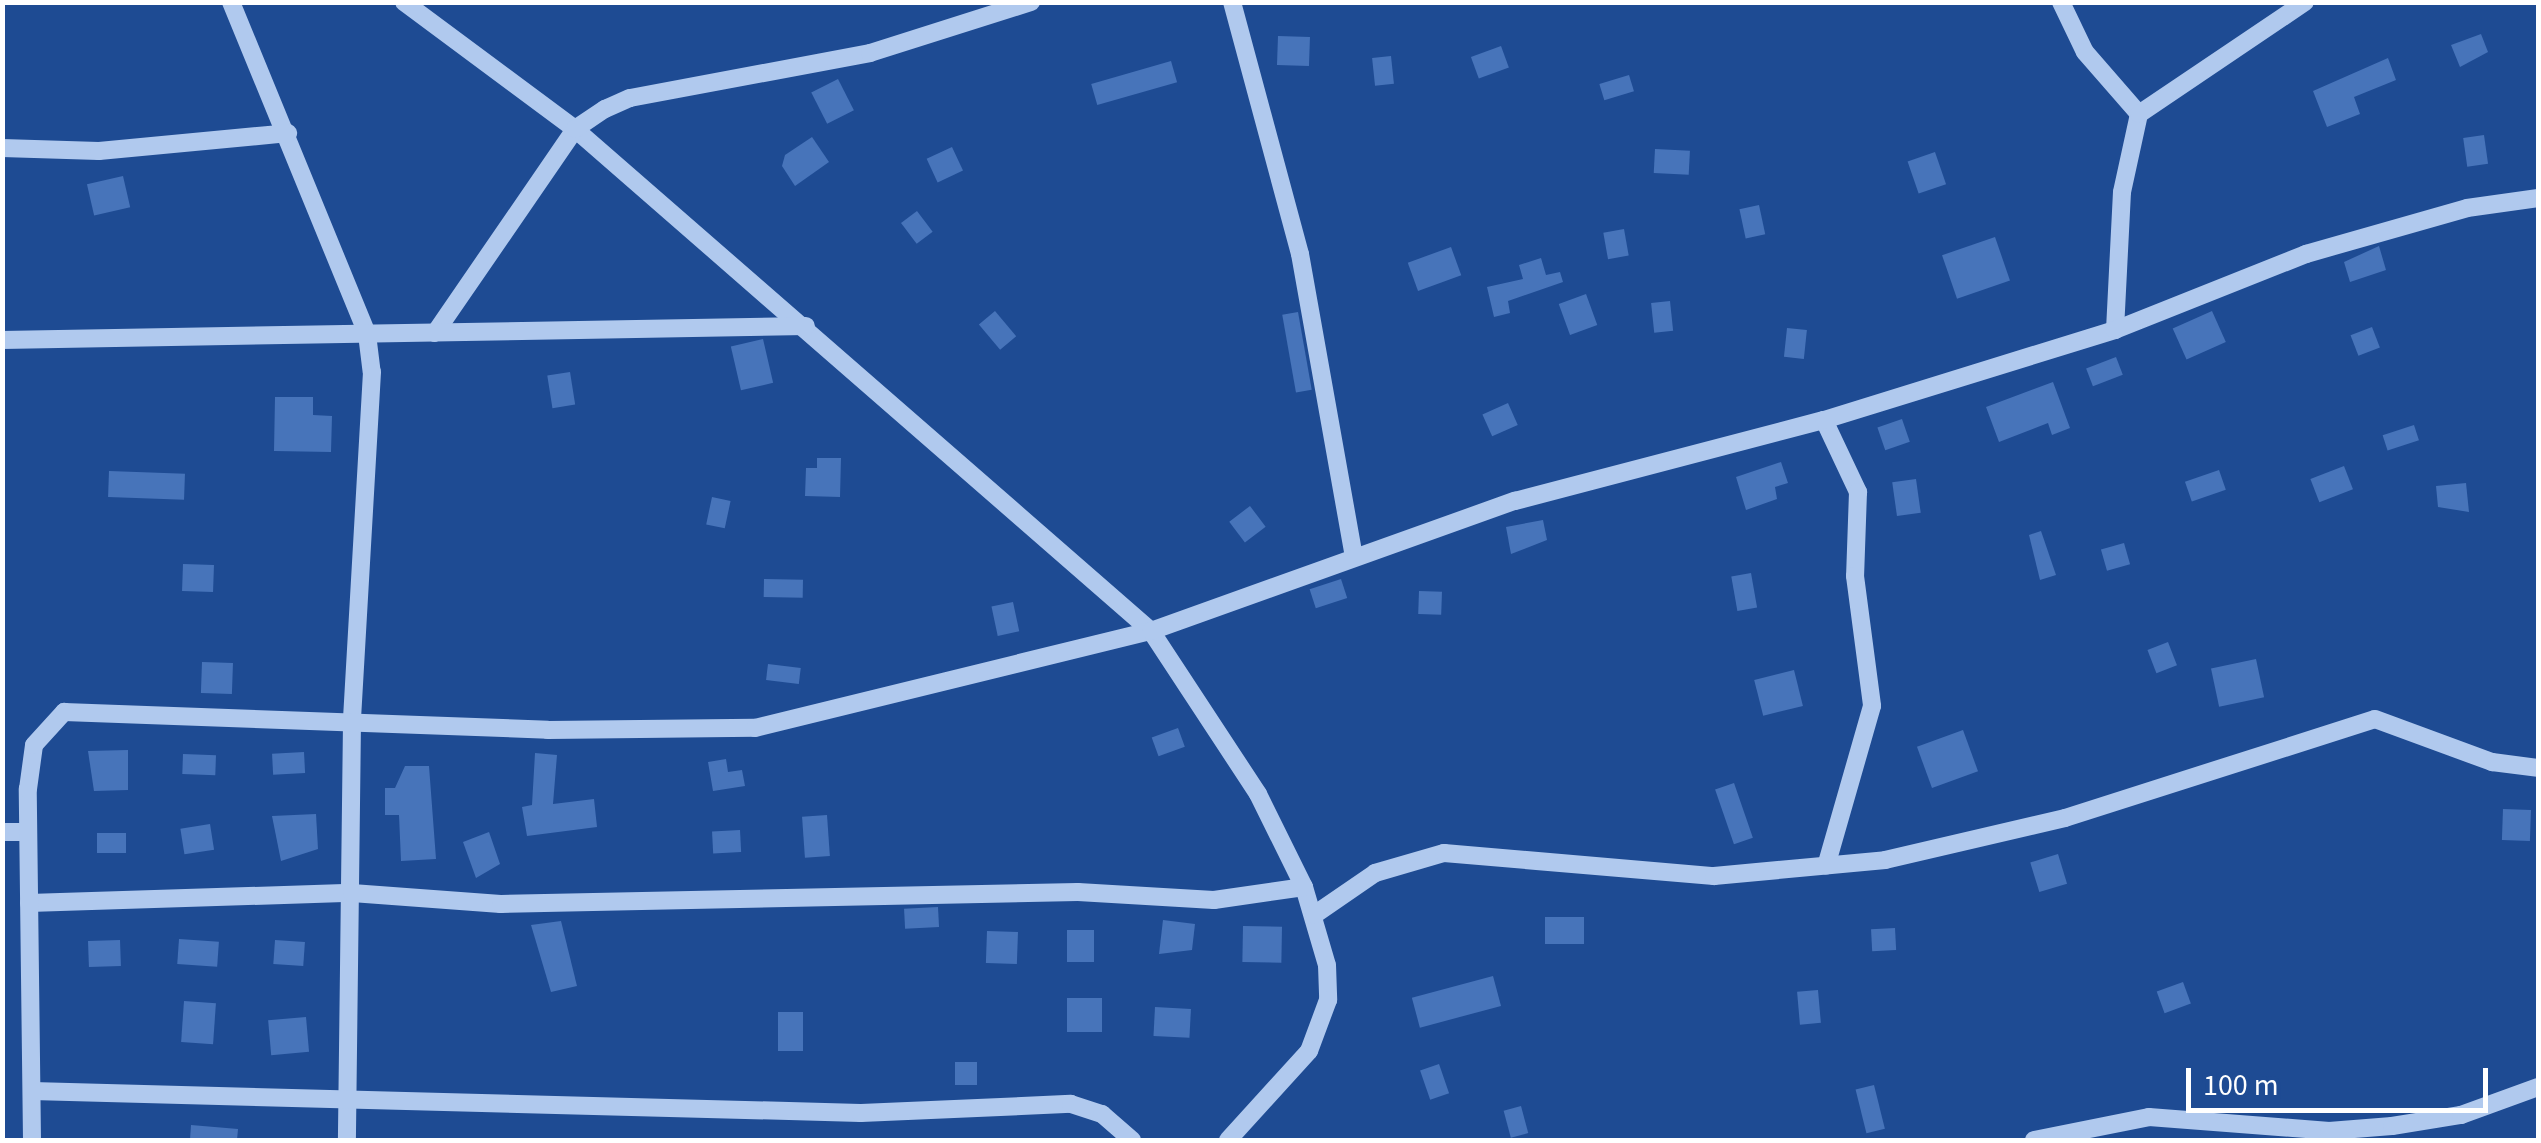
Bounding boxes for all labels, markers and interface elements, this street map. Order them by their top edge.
scale bar [2191,1048,2494,1110]
text: 100 m [2203,1064,2279,1107]

